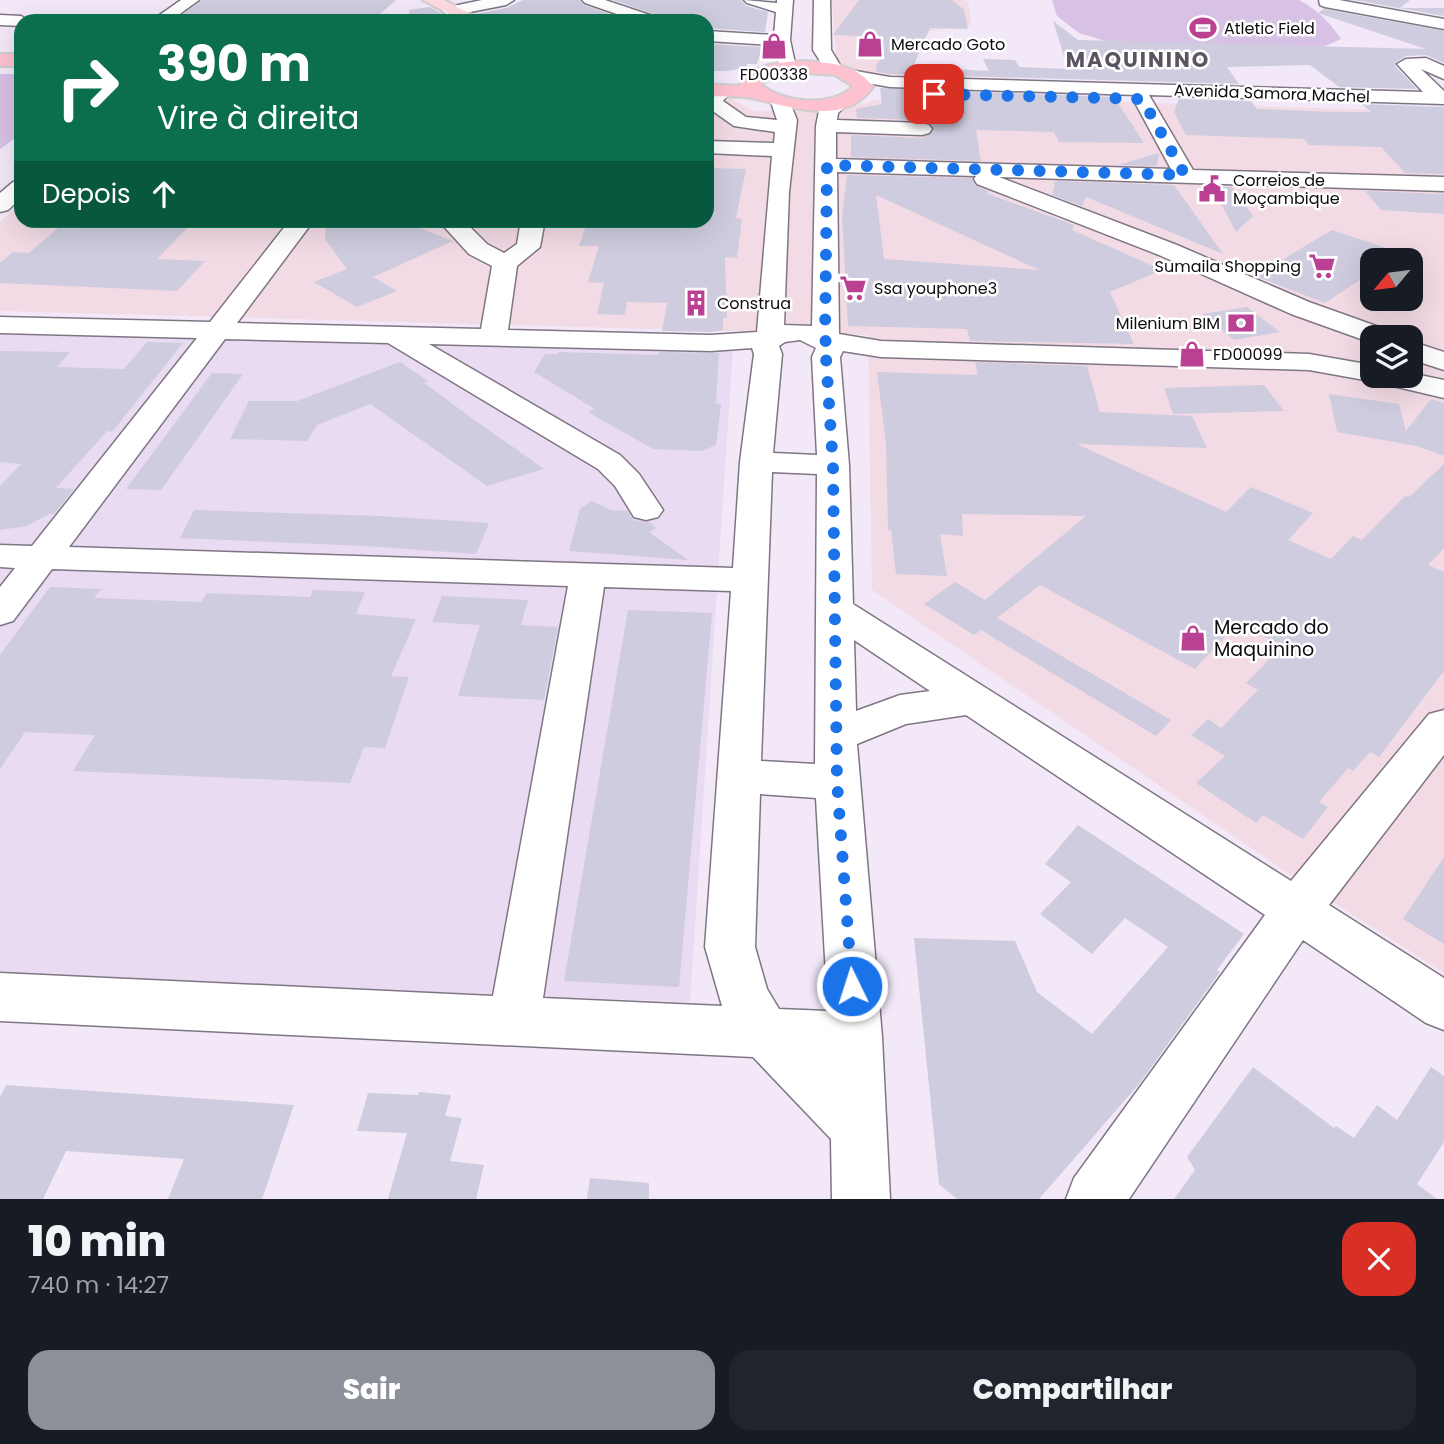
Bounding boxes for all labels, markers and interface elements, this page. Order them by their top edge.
sports icon: Atletic Field [1188,13,1218,43]
place label: Atletic Field [1224,17,1315,40]
shop icon: Mercado Goto [855,29,885,59]
text: 390 m [157,30,311,98]
shop icon: FD00338 [759,31,789,61]
place label: Mercado Goto [891,33,1005,56]
icon: right [42,42,133,133]
district label: MAQUININO [1066,45,1210,74]
place label: FD00338 [740,63,808,86]
pin [904,64,964,124]
icon: arrive [915,75,953,113]
street label: Avenida Samora Machel [1174,79,1370,108]
text: Vire à direita [157,95,359,140]
place label: Correios de Moçambique [1233,169,1340,210]
public building icon: Correios de Moçambique [1197,174,1227,204]
icon: ahead [145,175,183,213]
text: Depois [42,176,131,212]
north arrow [1360,248,1423,312]
map controls [1360,248,1423,388]
supermarket icon: Sumaila Shopping [1307,251,1337,281]
place label: Sumaila Shopping [1155,255,1301,278]
supermarket icon: Ssa youphone3 [838,273,868,303]
place label: Ssa youphone3 [874,277,997,300]
building icon: Construa [681,288,711,318]
place label: Construa [717,292,791,315]
bank icon: Milenium BIM [1226,308,1256,338]
place label: Milenium BIM [1116,312,1220,335]
button: layers [1360,325,1423,388]
shop icon: FD00099 [1177,339,1207,369]
place label: FD00099 [1213,343,1283,366]
place label: Mercado do Maquinino [1214,614,1329,663]
shop icon: Mercado do Maquinino [1178,623,1208,653]
position arrow [815,949,889,1023]
text: 10 min [28,1212,166,1271]
button: close [1342,1222,1416,1296]
text: 740 m · 14:27 [28,1269,169,1301]
button: Sair [28,1350,715,1430]
button: Compartilhar [729,1350,1416,1430]

